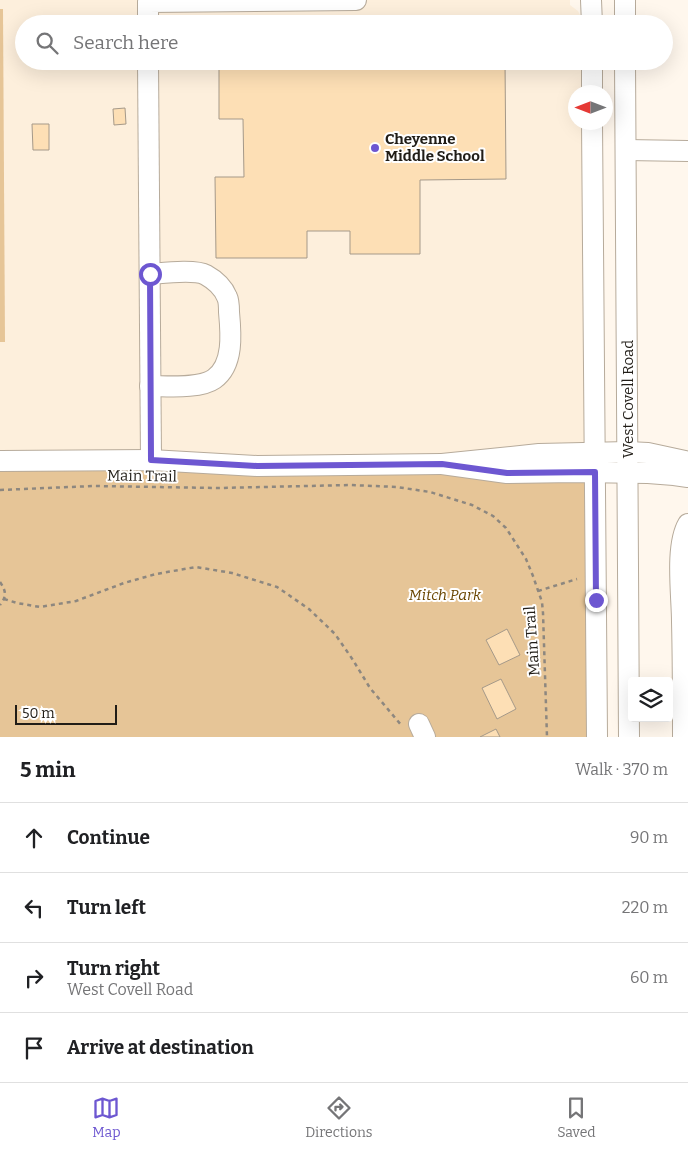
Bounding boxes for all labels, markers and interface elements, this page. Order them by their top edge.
search box [15,15,673,70]
icon: search [33,29,61,57]
text: Search here [73,31,178,54]
north arrow [568,85,613,130]
place label: Cheyenne Middle School [385,130,485,165]
marker: Cheyenne Middle School [369,142,381,154]
route start [139,263,162,286]
street label: West Covell Road [619,340,637,458]
street label: Main Trail [107,466,177,486]
park label: Mitch Park [409,586,482,604]
route end [585,589,608,612]
street label: Main Trail [521,606,543,676]
map controls [628,677,673,722]
button: layers [628,677,673,722]
scale bar [15,702,118,725]
text: 50 m [22,705,55,722]
text: 5 min [20,757,76,783]
text: Walk · 370 m [575,760,668,779]
icon: ahead [20,824,48,852]
text: Continue [67,826,150,849]
text: 90 m [630,828,668,847]
icon: left [20,894,48,922]
text: Turn left [67,896,146,919]
text: 220 m [622,898,668,917]
text: Turn right [67,957,160,980]
icon: right [20,964,48,992]
text: 60 m [630,968,668,987]
text: West Covell Road [67,980,193,999]
icon: arrive [20,1034,48,1062]
text: Arrive at destination [67,1036,254,1059]
tab: Map [92,1094,121,1141]
tab: Directions [305,1094,373,1141]
tab: Saved [557,1094,596,1141]

